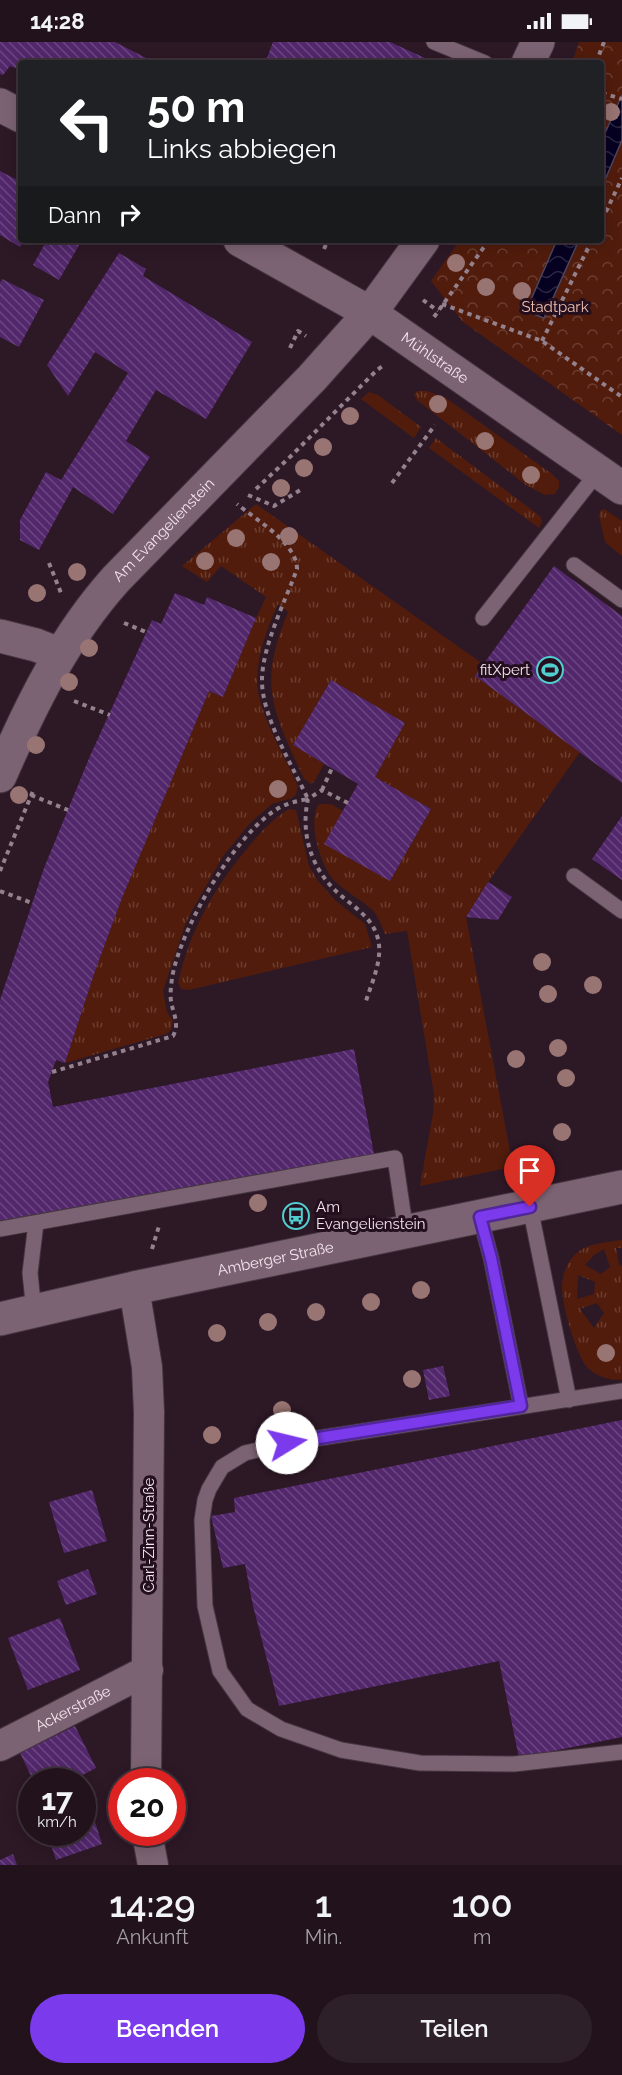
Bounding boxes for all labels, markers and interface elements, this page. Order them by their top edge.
text: 14:28 [30,8,85,34]
text: 50 m [147,83,245,132]
icon: left [48,84,126,162]
text: Links abbiegen [147,133,337,164]
icon: right [113,198,146,231]
text: Dann [48,202,101,228]
park label: Stadtpark [521,298,589,316]
street label: Mühlstraße [398,328,472,388]
street label: Am Evangelienstein [109,475,218,586]
sports icon: fitXpert [535,655,565,685]
place label: fitXpert [480,661,530,679]
pin [504,1145,555,1207]
icon: arrive [513,1154,546,1187]
place label: Am Evangelienstein [316,1198,426,1233]
bus stop icon: Am Evangelienstein [281,1201,311,1231]
street label: Amberger Straße [216,1238,335,1280]
position arrow [255,1411,319,1475]
street label: Carl-Zinn-Straße [140,1477,158,1592]
street label: Ackerstraße [32,1682,114,1735]
speed limit sign: 20 [108,1768,186,1846]
text: 17 [41,1782,73,1817]
text: km/h [37,1813,77,1831]
text: 14:29 [109,1883,196,1925]
text: 1 [315,1883,332,1925]
text: 100 [452,1883,513,1925]
text: Ankunft [116,1925,189,1949]
text: Min. [305,1925,342,1949]
text: m [473,1925,491,1949]
button: Beenden [30,1994,305,2063]
button: Teilen [317,1994,592,2063]

